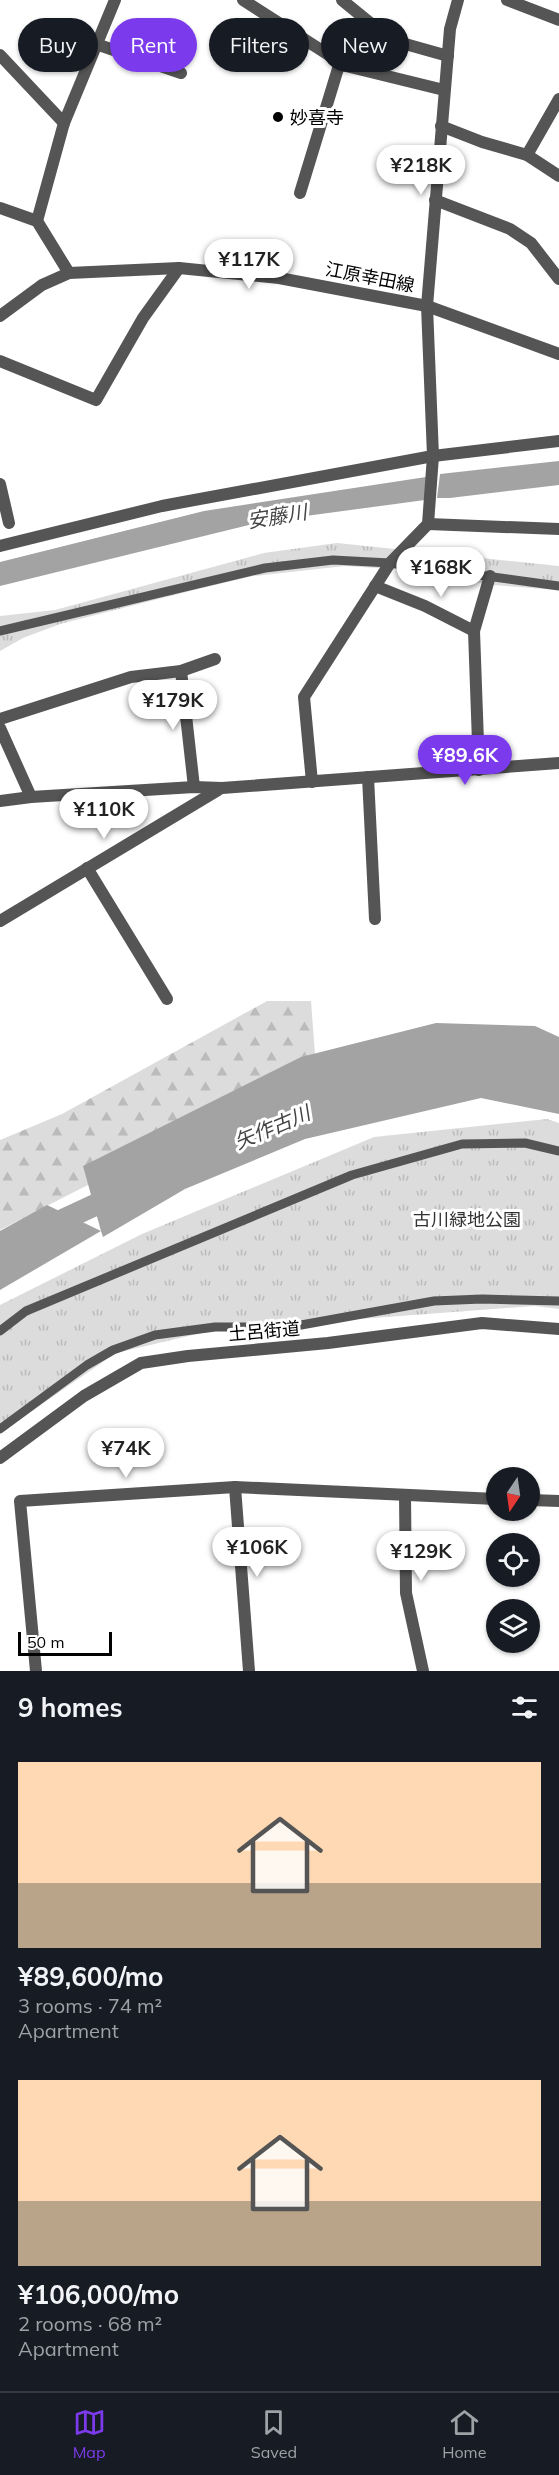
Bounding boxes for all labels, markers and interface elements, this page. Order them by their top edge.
chip: Buy [18,18,98,72]
chip: Rent [110,18,197,72]
chip: Filters [209,18,309,72]
chip: New [321,18,409,72]
place label: 妙喜寺 [290,106,344,129]
marker: 妙喜寺 [271,110,285,124]
pin: ¥218K [379,145,463,196]
text: ¥218K [390,152,452,177]
pin: ¥117K [207,239,291,290]
text: ¥117K [218,246,280,271]
street label: 江原幸田線 [324,257,416,297]
water label: 安藤川 [245,499,311,533]
pin: ¥168K [399,547,483,598]
text: ¥168K [410,554,472,579]
pin: ¥179K [131,680,215,731]
text: ¥179K [142,687,204,712]
pin: ¥89.6K [416,735,514,786]
text: ¥89.6K [432,742,498,767]
pin: ¥110K [62,789,146,840]
text: ¥110K [73,796,135,821]
water label: 矢作古川 [230,1099,316,1154]
park label: 古川緑地公園 [413,1208,521,1231]
street label: 土呂街道 [227,1316,301,1346]
pin: ¥74K [90,1428,162,1479]
text: ¥74K [101,1435,151,1460]
north arrow [486,1467,540,1521]
map controls [486,1467,540,1653]
pin: ¥106K [215,1527,299,1578]
pin: ¥129K [379,1531,463,1582]
button: locate [486,1533,540,1587]
text: ¥106K [226,1534,288,1559]
text: ¥129K [390,1538,452,1563]
button: layers [486,1599,540,1653]
scale bar [18,1629,112,1656]
text: 50 m [27,1632,64,1652]
text: 9 homes [18,1691,122,1724]
icon: filters [508,1691,541,1724]
icon: home [226,1801,334,1909]
text: ¥89,600/mo [18,1960,163,1993]
text: 3 rooms · 74 m² [18,1993,162,2018]
text: Apartment [18,2018,119,2043]
icon: home [226,2119,334,2227]
text: ¥106,000/mo [18,2278,179,2311]
text: 2 rooms · 68 m² [18,2311,162,2336]
text: Apartment [18,2336,119,2361]
tab: Map [73,2406,106,2462]
tab: Saved [251,2406,297,2462]
tab: Home [442,2406,486,2462]

